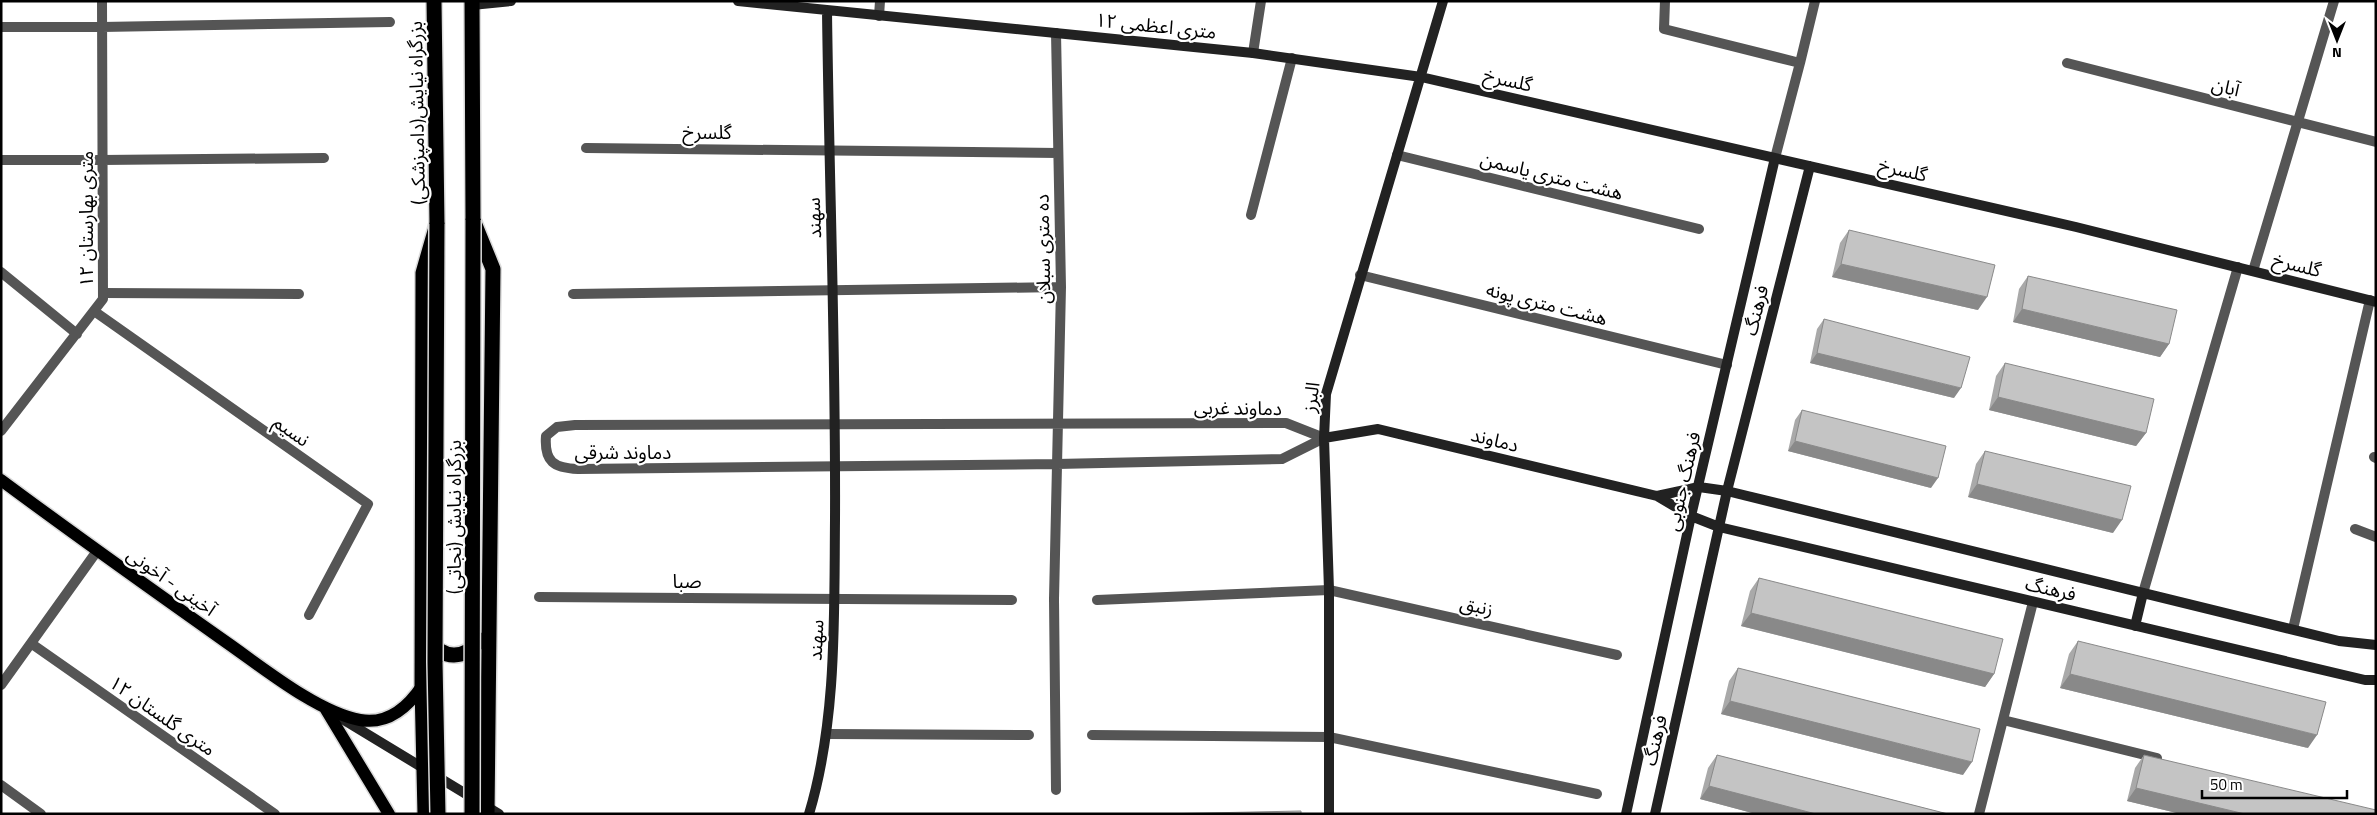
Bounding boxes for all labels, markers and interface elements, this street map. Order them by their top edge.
street label: ۱۲ متری اعظمی [1094,4,1218,46]
north arrow [2312,15,2362,65]
street label: بزرگراه نیایش(دامپزشکی) [400,21,432,205]
text: N [2332,43,2342,64]
street label: گلسرخ [1481,59,1536,99]
street label: آبان [2209,69,2245,104]
street label: گلسرخ [682,117,733,146]
street label: هشت متری یاسمن [1478,143,1627,207]
street label: گلسرخ [1876,149,1931,189]
street label: ۱۲ متری بهارستان [71,151,100,287]
street label: ده متری سبلان [1027,194,1057,304]
street label: سهند [798,197,828,239]
street label: گلسرخ [2270,244,2326,284]
street label: هشت متری پونه [1483,274,1611,332]
street label: فرهنگ [1735,282,1775,338]
street label: البرز [1293,380,1326,415]
street label: دماوند غربی [1194,392,1282,422]
street label: نسیم [267,407,316,454]
street label: دماوند [1468,419,1522,459]
street label: فرهنگ جنوبی [1656,428,1708,534]
street label: دماوند شرقی [575,437,671,466]
street label: بزرگراه نیایش (نجاتی) [439,440,468,594]
street label: آخینی - آخونی [121,539,224,623]
street label: صبا [672,566,702,595]
street label: فرهنگ [2023,568,2079,608]
street label: زنبق [1457,587,1497,623]
street label: سهند [799,619,831,661]
street label: ۱۲ متری گلستان [104,667,222,763]
street label: فرهنگ [1634,712,1674,768]
scale bar [2202,768,2347,800]
text: 50 m [2210,773,2243,796]

